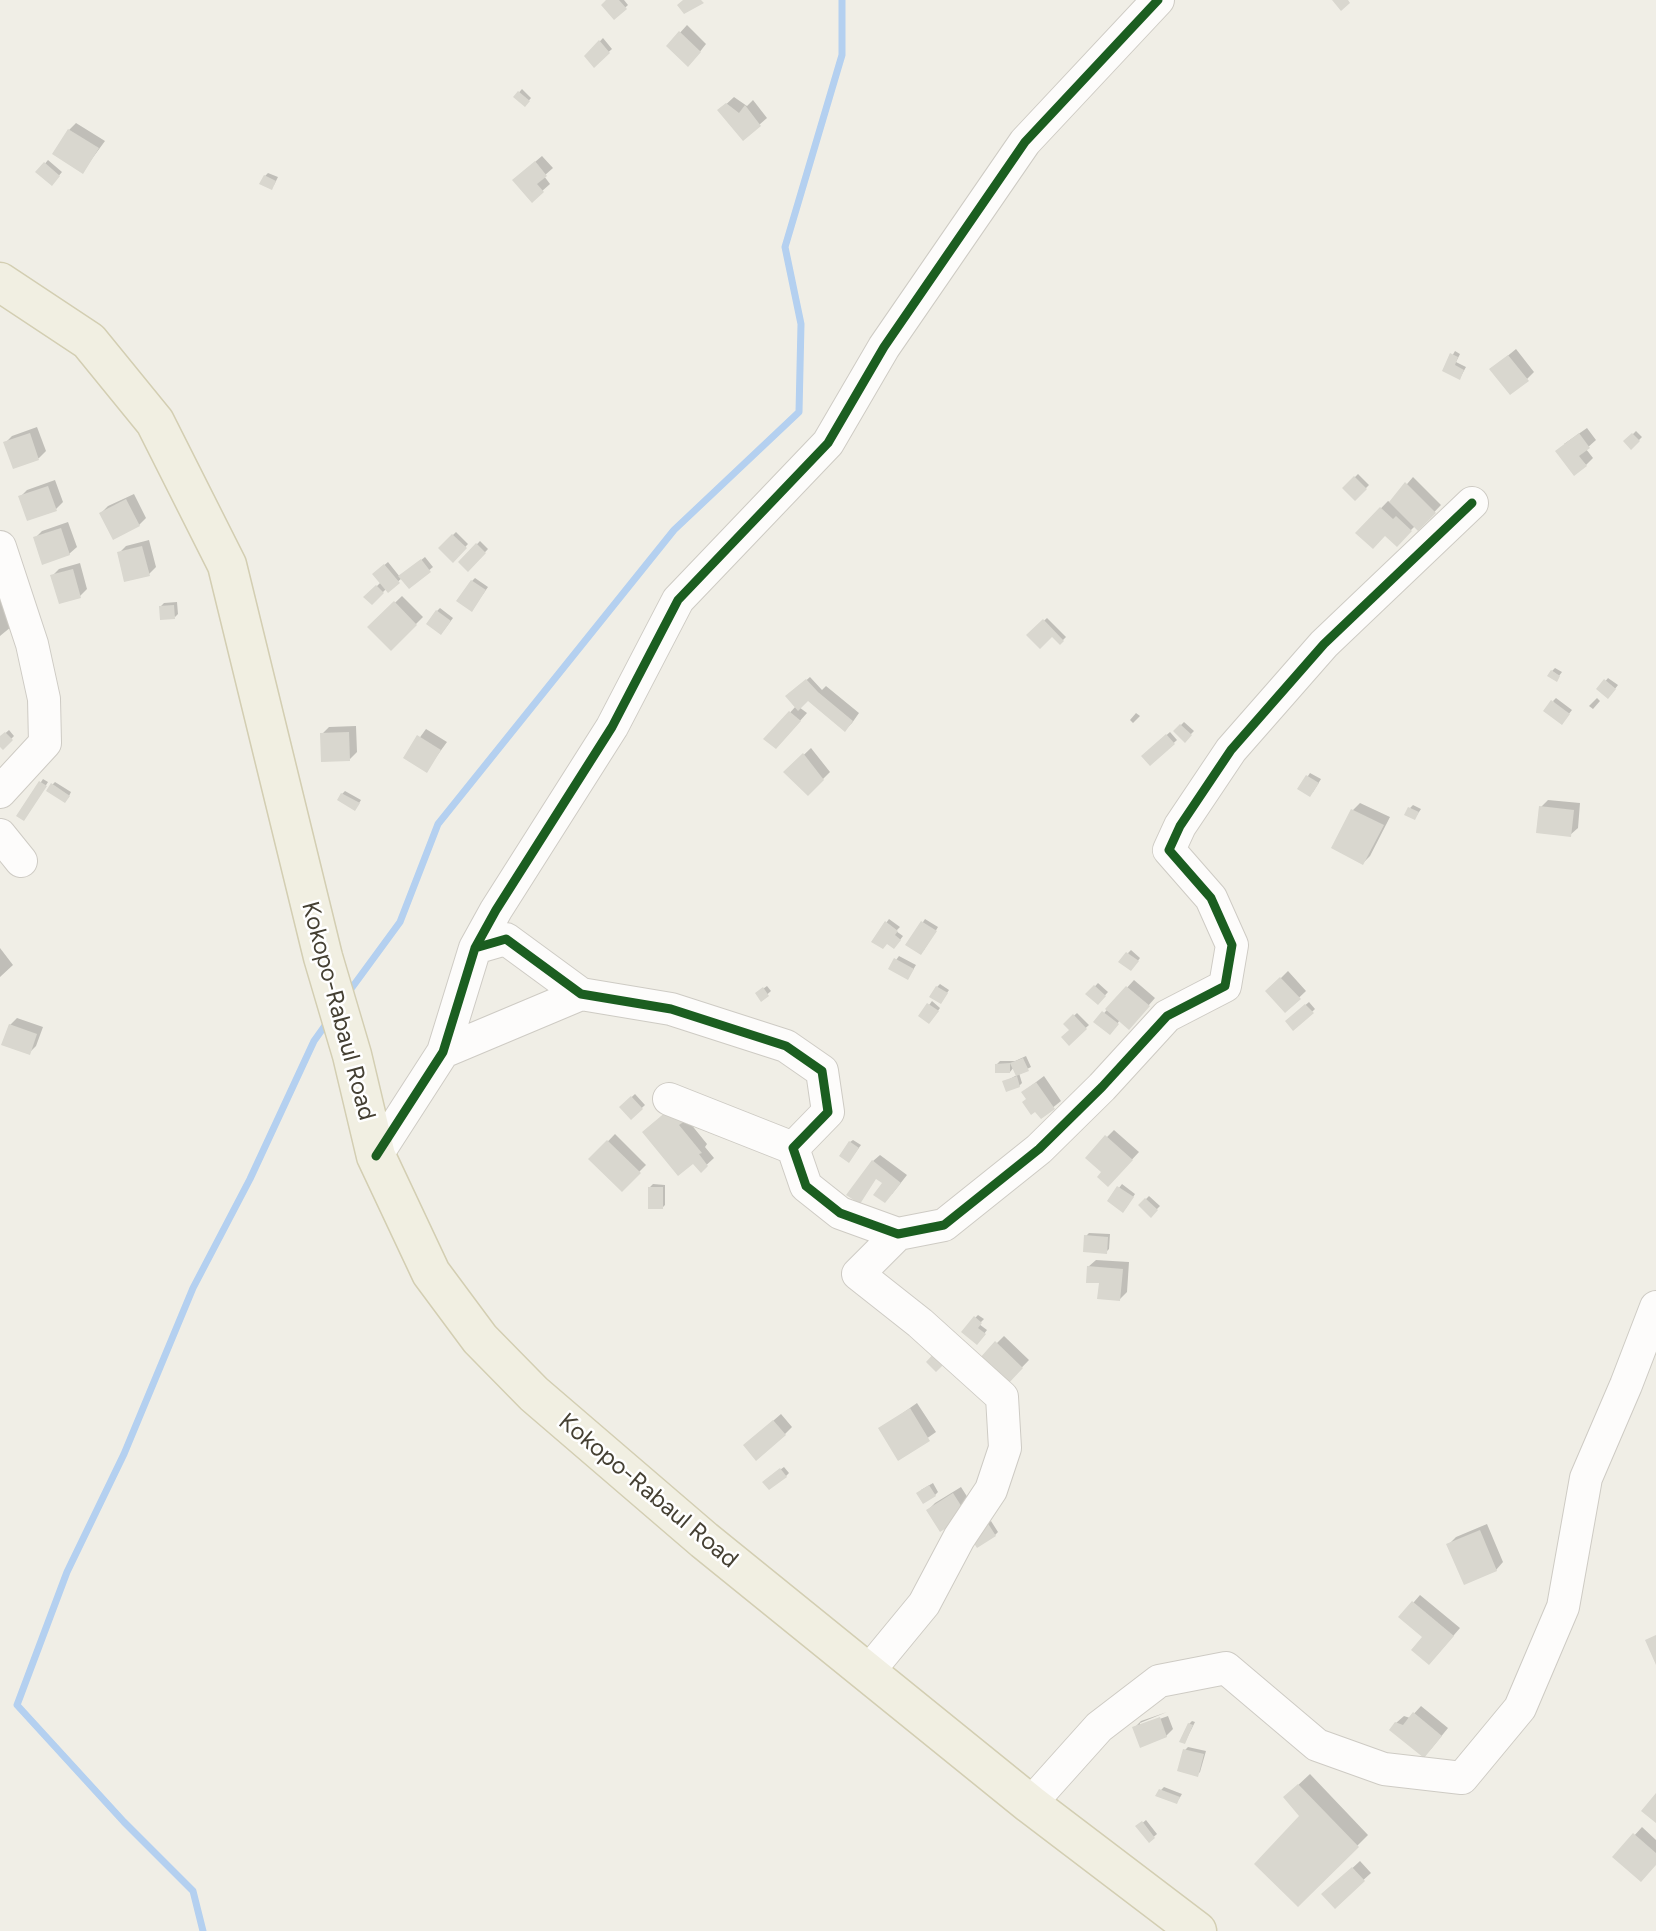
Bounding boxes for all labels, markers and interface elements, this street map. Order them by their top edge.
street label: Kokopo-Rabaul Road [295,899,381,1123]
street label: Kokopo-Rabaul Road [552,1408,744,1574]

